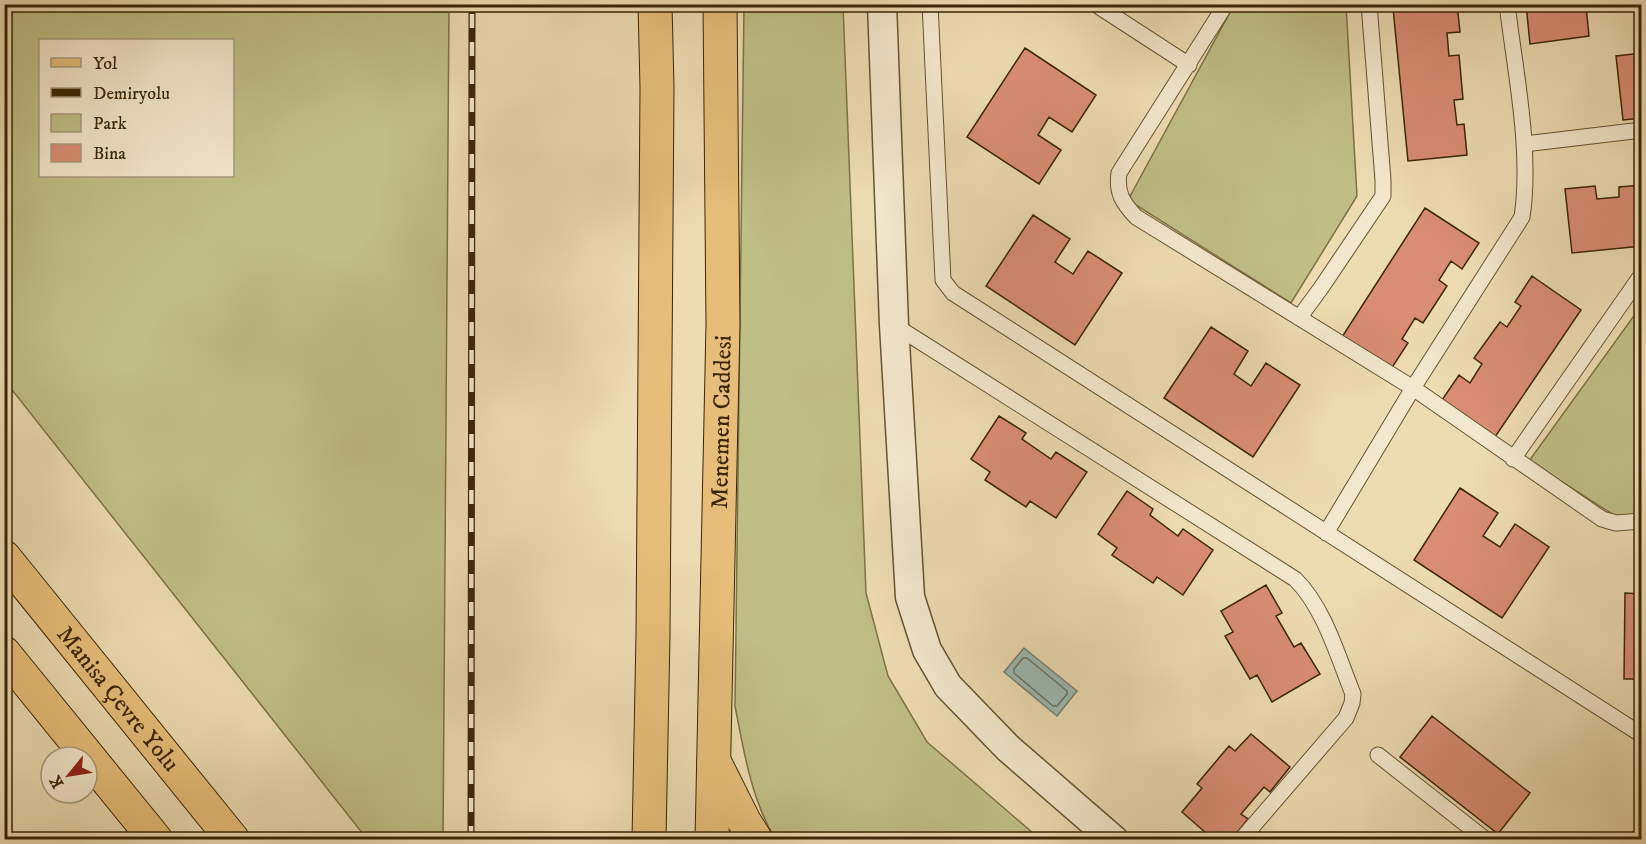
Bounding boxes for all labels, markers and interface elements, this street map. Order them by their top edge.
legend [39,39,234,177]
text: Yol [93,53,118,75]
text: Demiryolu [93,83,170,105]
text: Park [93,113,127,135]
text: Bina [93,143,126,165]
street label: Menemen Caddesi [705,335,739,509]
street label: Manisa Çevre Yolu [50,620,186,778]
north arrow [39,745,99,805]
text: K [45,771,68,792]

